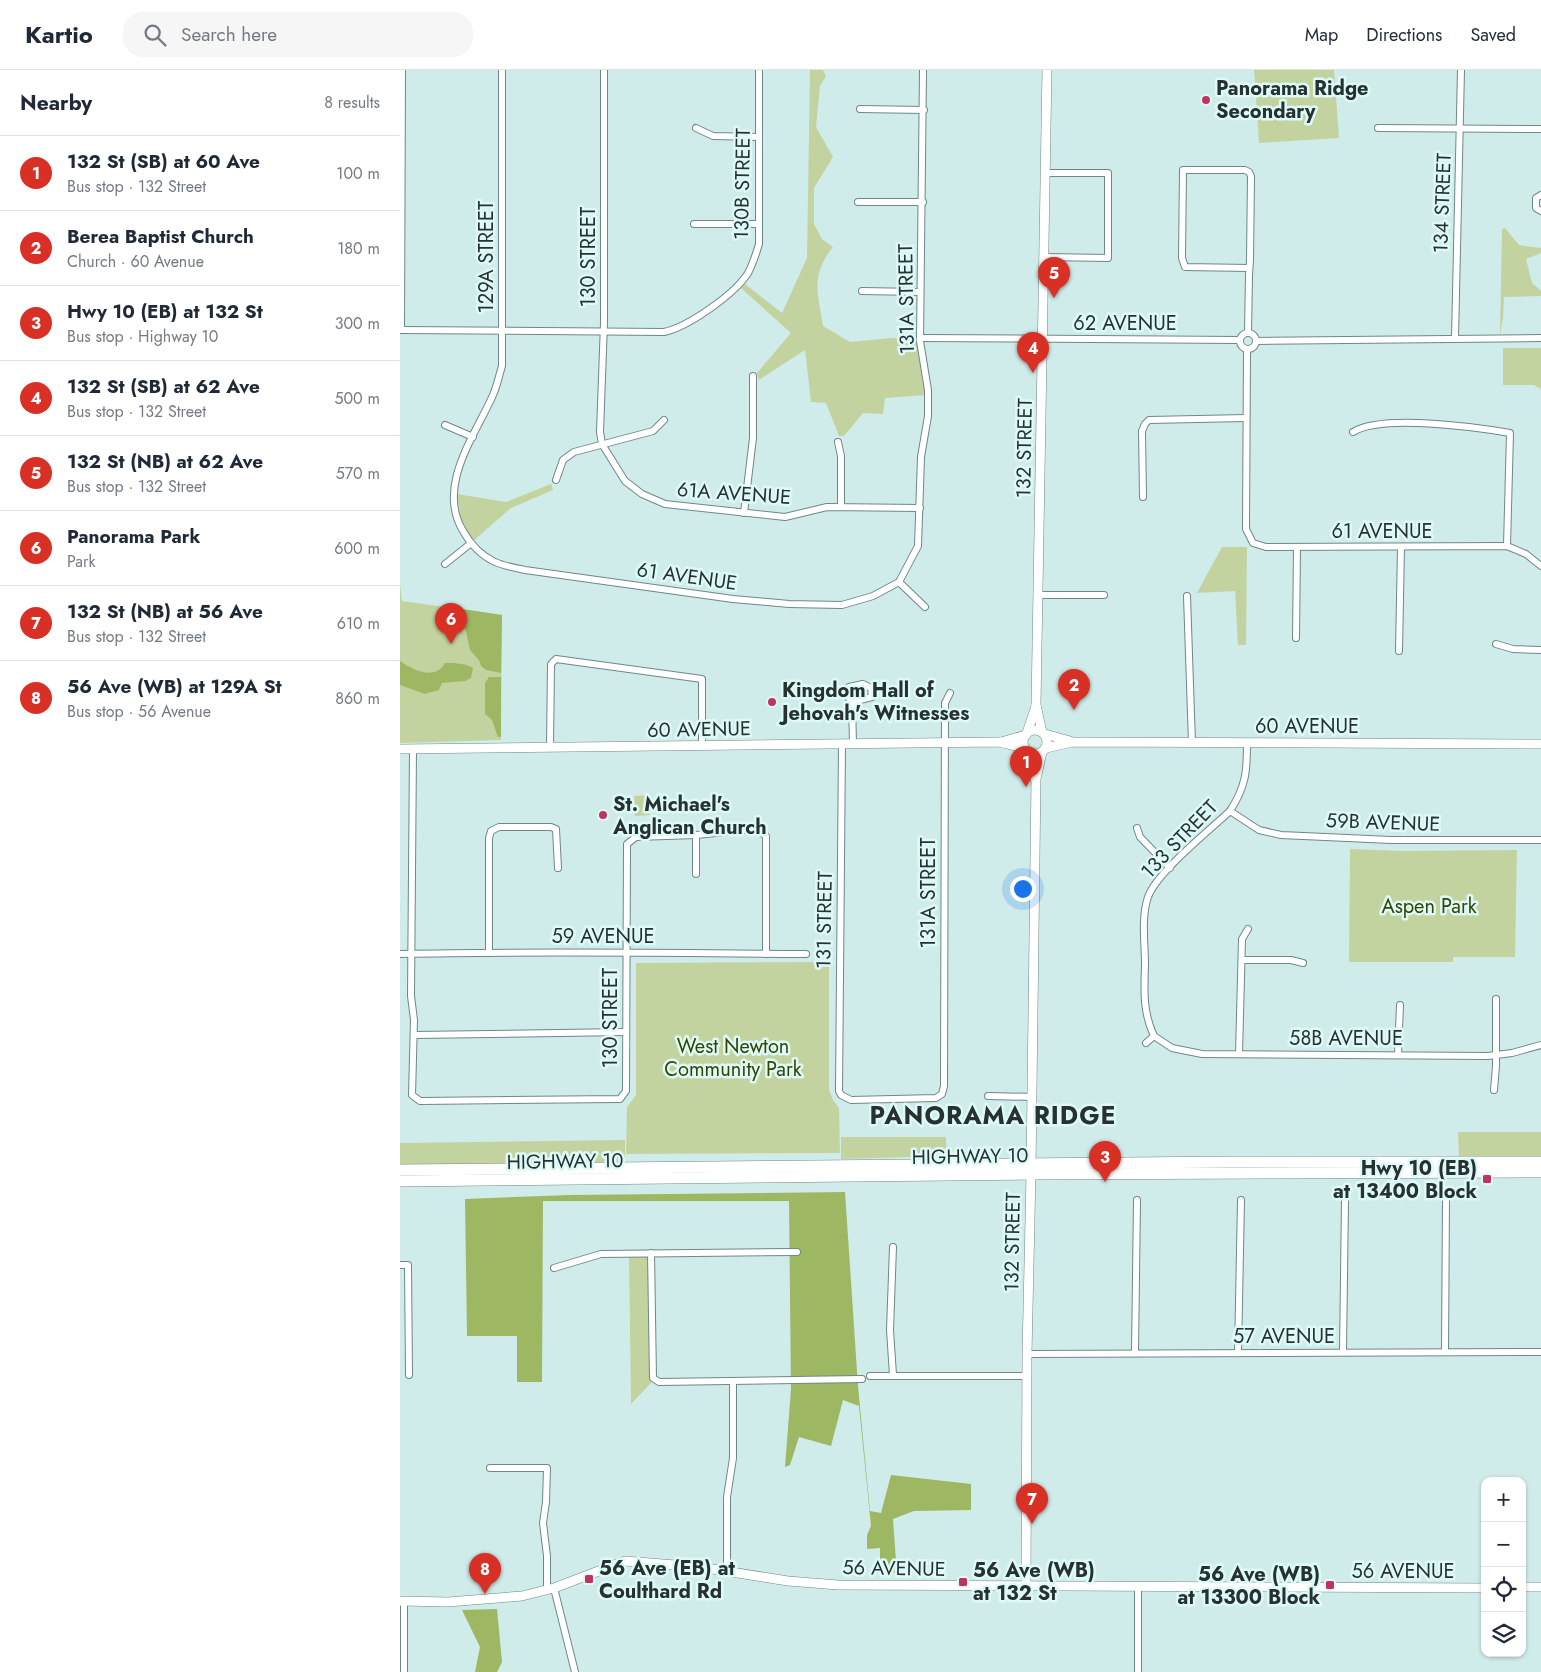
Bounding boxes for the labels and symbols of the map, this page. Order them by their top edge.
place label: Panorama Ridge Secondary [1216,74,1369,126]
marker: Panorama Ridge Secondary [1200,94,1212,106]
street label: 130B STREET [727,127,758,240]
street label: 134 STREET [1426,152,1459,254]
street label: 129A STREET [472,200,501,313]
street label: 130 STREET [574,206,603,307]
street label: 131A STREET [891,243,922,355]
pin: 5 [1038,257,1070,298]
street label: 62 AVENUE [1073,309,1177,338]
pin: 4 [1017,332,1049,373]
street label: 132 STREET [1009,397,1040,498]
street label: 61A AVENUE [676,475,792,512]
street label: 61 AVENUE [1332,517,1432,546]
street label: 61 AVENUE [635,555,739,598]
pin: 6 [435,603,467,644]
pin: 2 [1058,669,1090,710]
place label: Kingdom Hall of Jehovah's Witnesses [778,676,969,728]
marker: Kingdom Hall of Jehovah's Witnesses [766,696,778,708]
street label: 60 AVENUE [1255,712,1359,741]
street label: 60 AVENUE [647,714,751,745]
pin: 1 [1010,746,1042,787]
place label: St. Michael's Anglican Church [612,790,767,842]
street label: 133 STREET [1134,793,1225,885]
street label: 59B AVENUE [1325,806,1441,839]
marker: St. Michael's Anglican Church [597,809,609,821]
street label: 131A STREET [914,837,943,948]
street label: 131 STREET [809,870,840,969]
your location [1010,876,1036,902]
park label: Aspen Park [1381,892,1477,921]
street label: 59 AVENUE [551,922,655,951]
street label: 130 STREET [596,967,625,1068]
street label: 58B AVENUE [1289,1024,1403,1053]
park label: West Newton Community Park [664,1032,802,1084]
district label: PANORAMA RIDGE [869,1097,1117,1133]
street label: HIGHWAY 10 [911,1141,1029,1172]
pin: 3 [1089,1141,1121,1182]
street label: HIGHWAY 10 [506,1146,624,1177]
place label: Hwy 10 (EB) at 13400 Block [1333,1154,1477,1206]
marker: Hwy 10 (EB) at 13400 Block [1481,1173,1493,1185]
street label: 132 STREET [997,1191,1028,1292]
street label: 57 AVENUE [1233,1322,1335,1351]
pin: 7 [1016,1483,1048,1524]
pin: 8 [469,1553,501,1594]
street label: 56 AVENUE [842,1553,946,1584]
place label: 56 Ave (EB) at Coulthard Rd [599,1554,735,1606]
place label: 56 Ave (WB) at 132 St [973,1556,1095,1608]
street label: 56 AVENUE [1351,1557,1455,1586]
place label: 56 Ave (WB) at 13300 Block [1177,1560,1320,1612]
marker: 56 Ave (EB) at Coulthard Rd [583,1573,595,1585]
marker: 56 Ave (WB) at 132 St [957,1576,969,1588]
marker: 56 Ave (WB) at 13300 Block [1324,1579,1336,1591]

